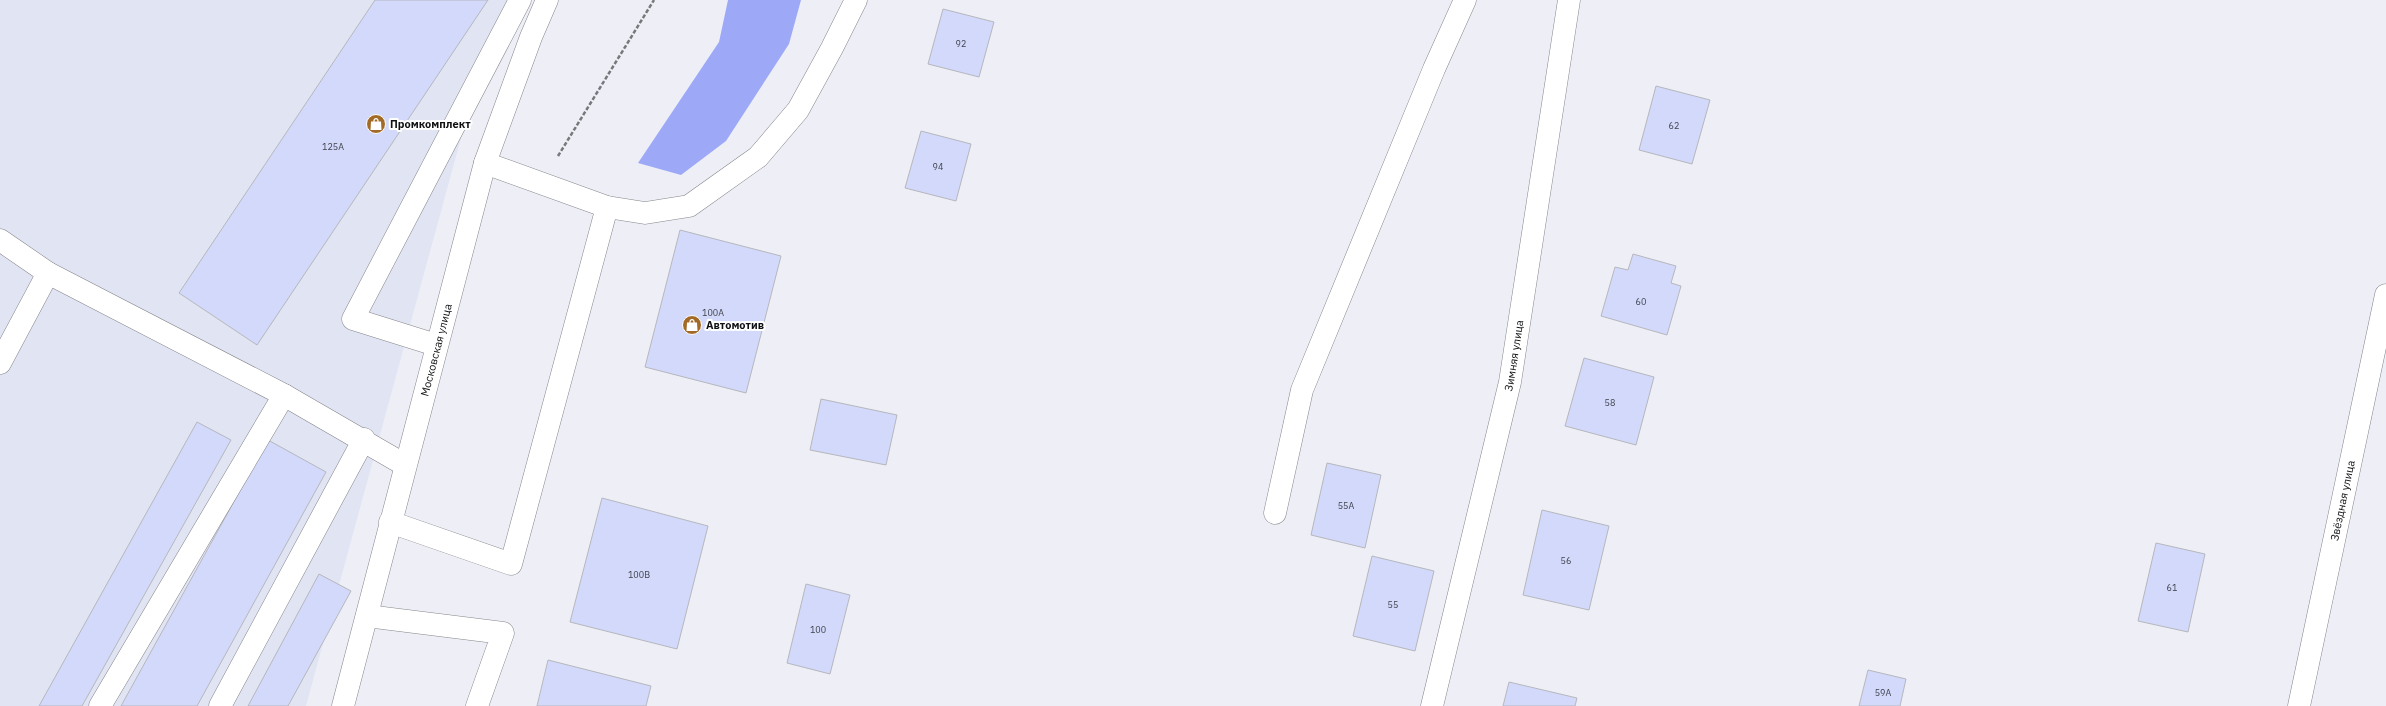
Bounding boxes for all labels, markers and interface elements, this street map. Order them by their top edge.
house number: 92 [956,38,966,49]
shop icon: Промкомплект [365,113,387,135]
place label: Промкомплект [390,117,471,131]
house number: 62 [1669,120,1679,131]
house number: 125А [322,141,344,152]
house number: 94 [933,161,943,172]
house number: 60 [1636,296,1646,307]
street label: Московская улица [417,302,455,398]
house number: 100А [702,307,724,318]
shop icon: Автомотив [681,314,703,336]
place label: Автомотив [706,318,764,332]
street label: Зимняя улица [1501,319,1527,393]
house number: 58 [1605,397,1615,408]
street label: Звёздная улица [2327,459,2358,542]
house number: 55А [1338,500,1355,511]
house number: 56 [1561,555,1571,566]
house number: 100В [628,569,650,580]
house number: 61 [2167,582,2177,593]
house number: 55 [1388,599,1398,610]
house number: 100 [810,624,826,635]
house number: 59А [1875,687,1892,698]

